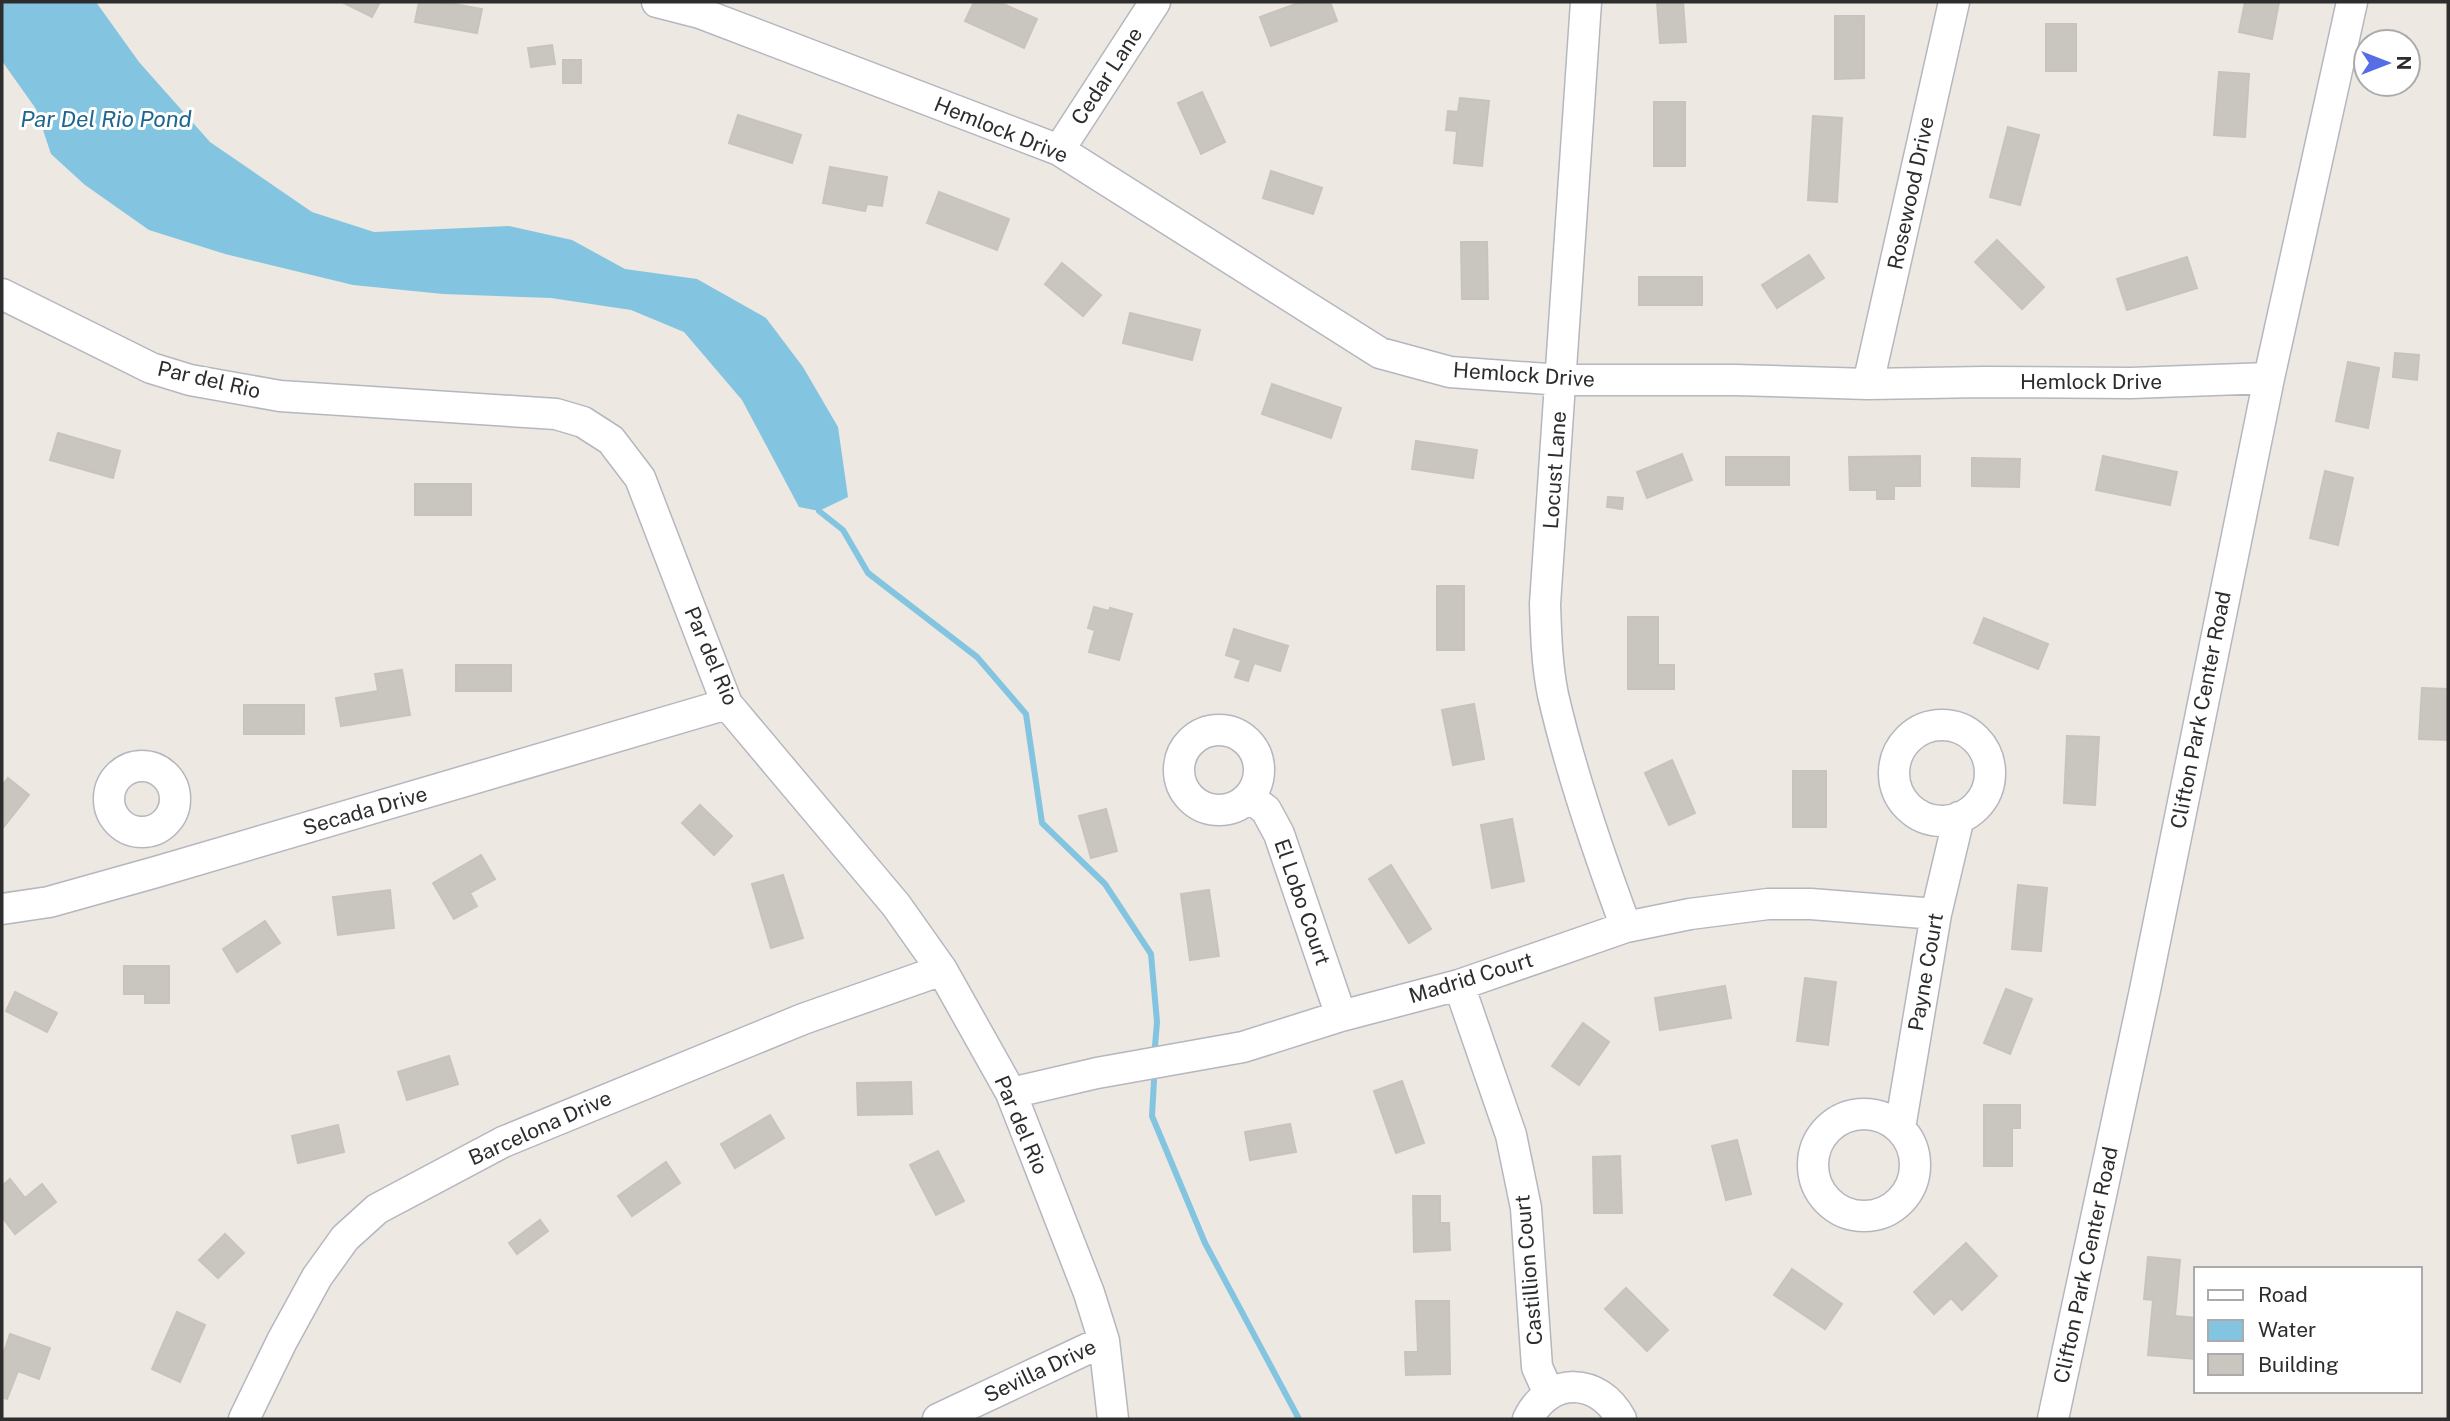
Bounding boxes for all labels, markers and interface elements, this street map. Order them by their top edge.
street label: Cedar Lane [1066,22,1147,129]
north arrow [2352,28,2422,98]
text: N [2393,56,2415,70]
street label: Hemlock Drive [931,91,1072,168]
water label: Par Del Rio Pond [20,105,192,132]
street label: Rosewood Drive [1882,114,1939,272]
street label: Par del Rio [155,356,263,403]
street label: Hemlock Drive [1452,357,1596,392]
street label: Hemlock Drive [2020,369,2162,394]
street label: Locust Lane [1538,410,1571,530]
street label: Clifton Park Center Road [2165,589,2236,831]
street label: Par del Rio [679,603,743,709]
street label: Secada Drive [300,781,430,840]
street label: El Lobo Court [1269,835,1336,968]
street label: Payne Court [1903,911,1948,1033]
street label: Madrid Court [1406,947,1536,1008]
street label: Par del Rio [989,1072,1053,1178]
street label: Barcelona Drive [464,1085,615,1170]
street label: Clifton Park Center Road [2048,1144,2123,1385]
street label: Castillion Court [1509,1194,1548,1346]
legend [2194,1267,2422,1393]
text: Road [2258,1282,2308,1307]
text: Water [2258,1317,2316,1342]
street label: Sevilla Drive [980,1334,1100,1407]
text: Building [2258,1352,2339,1377]

